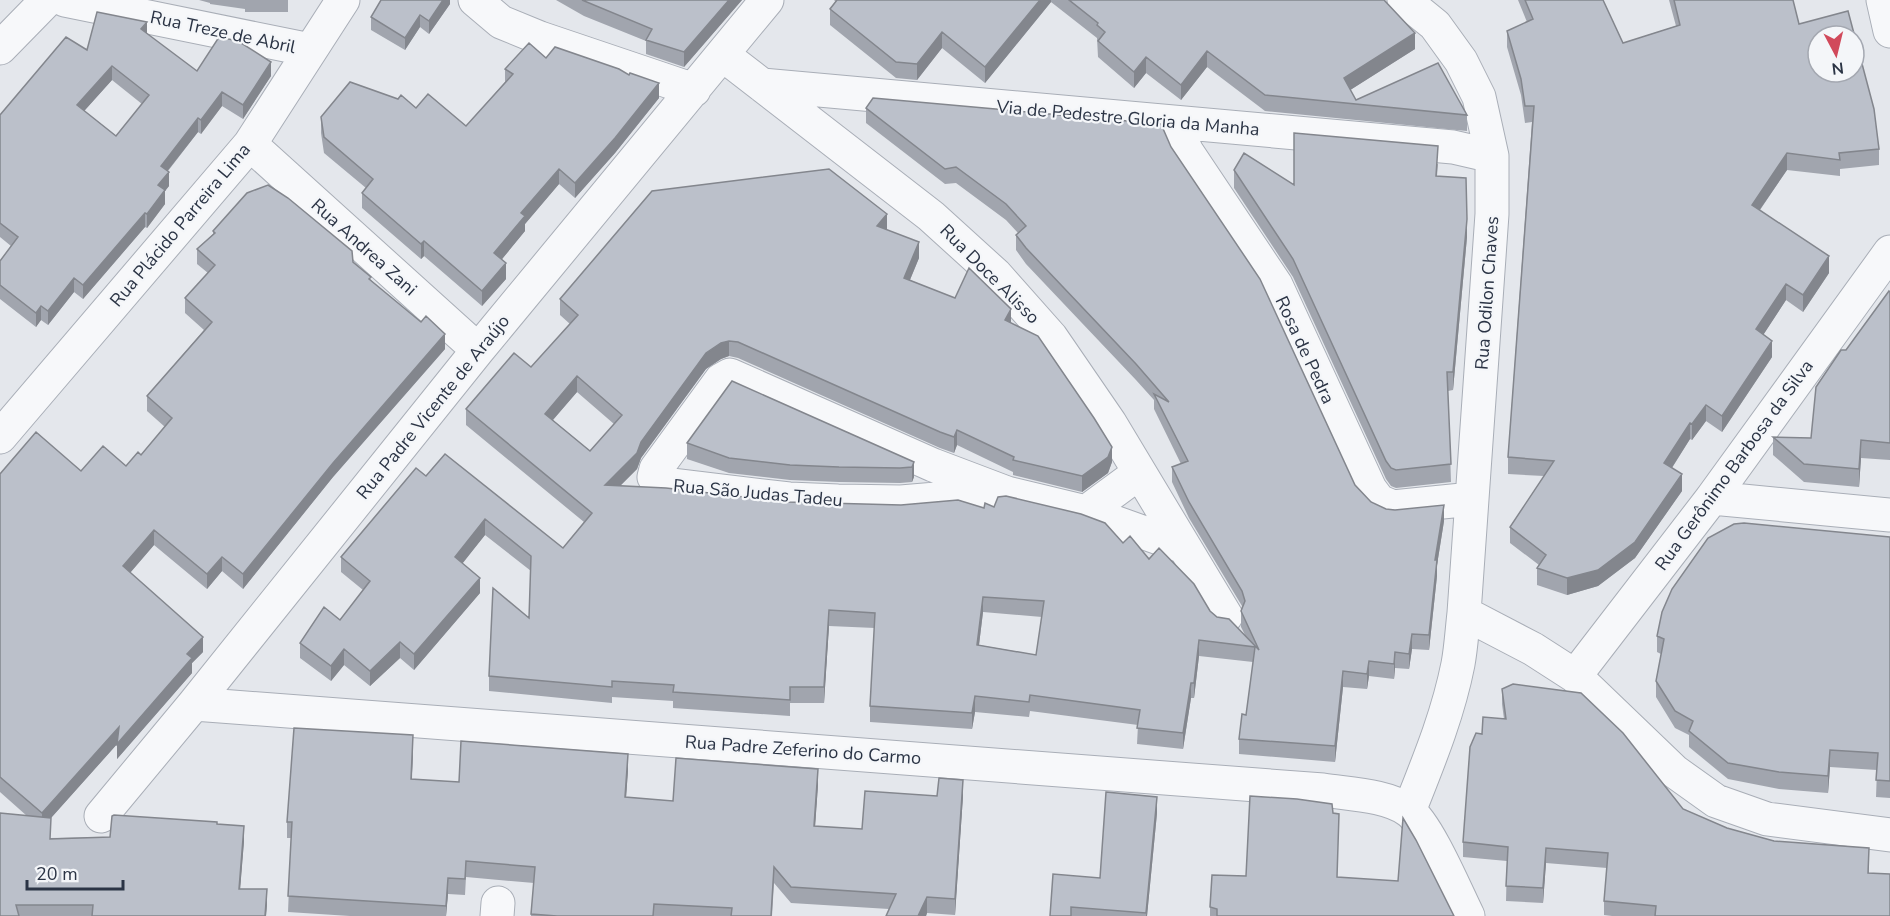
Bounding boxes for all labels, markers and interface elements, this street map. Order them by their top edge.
street label: Rua Treze de Abril [148,5,299,59]
north arrow [1806,24,1866,84]
text: N [1830,56,1845,80]
street label: Via de Pedestre Gloria da Manha [994,94,1261,141]
street label: Rua Plácido Parreira Lima [104,138,256,312]
street label: Rua Andrea Zani [306,193,422,301]
street label: Rua Odilon Chaves [1470,215,1504,371]
street label: Rua Doce Alisso [935,219,1045,329]
street label: Rosa de Pedra [1270,292,1340,408]
street label: Rua Padre Vicente de Araújo [351,310,515,504]
street label: Rua Gerônimo Barbosa da Silva [1649,355,1819,575]
street label: Rua São Judas Tadeu [672,474,844,512]
street label: Rua Padre Zeferino do Carmo [684,730,922,770]
scale bar [27,853,123,891]
text: 20 m [36,862,78,886]

